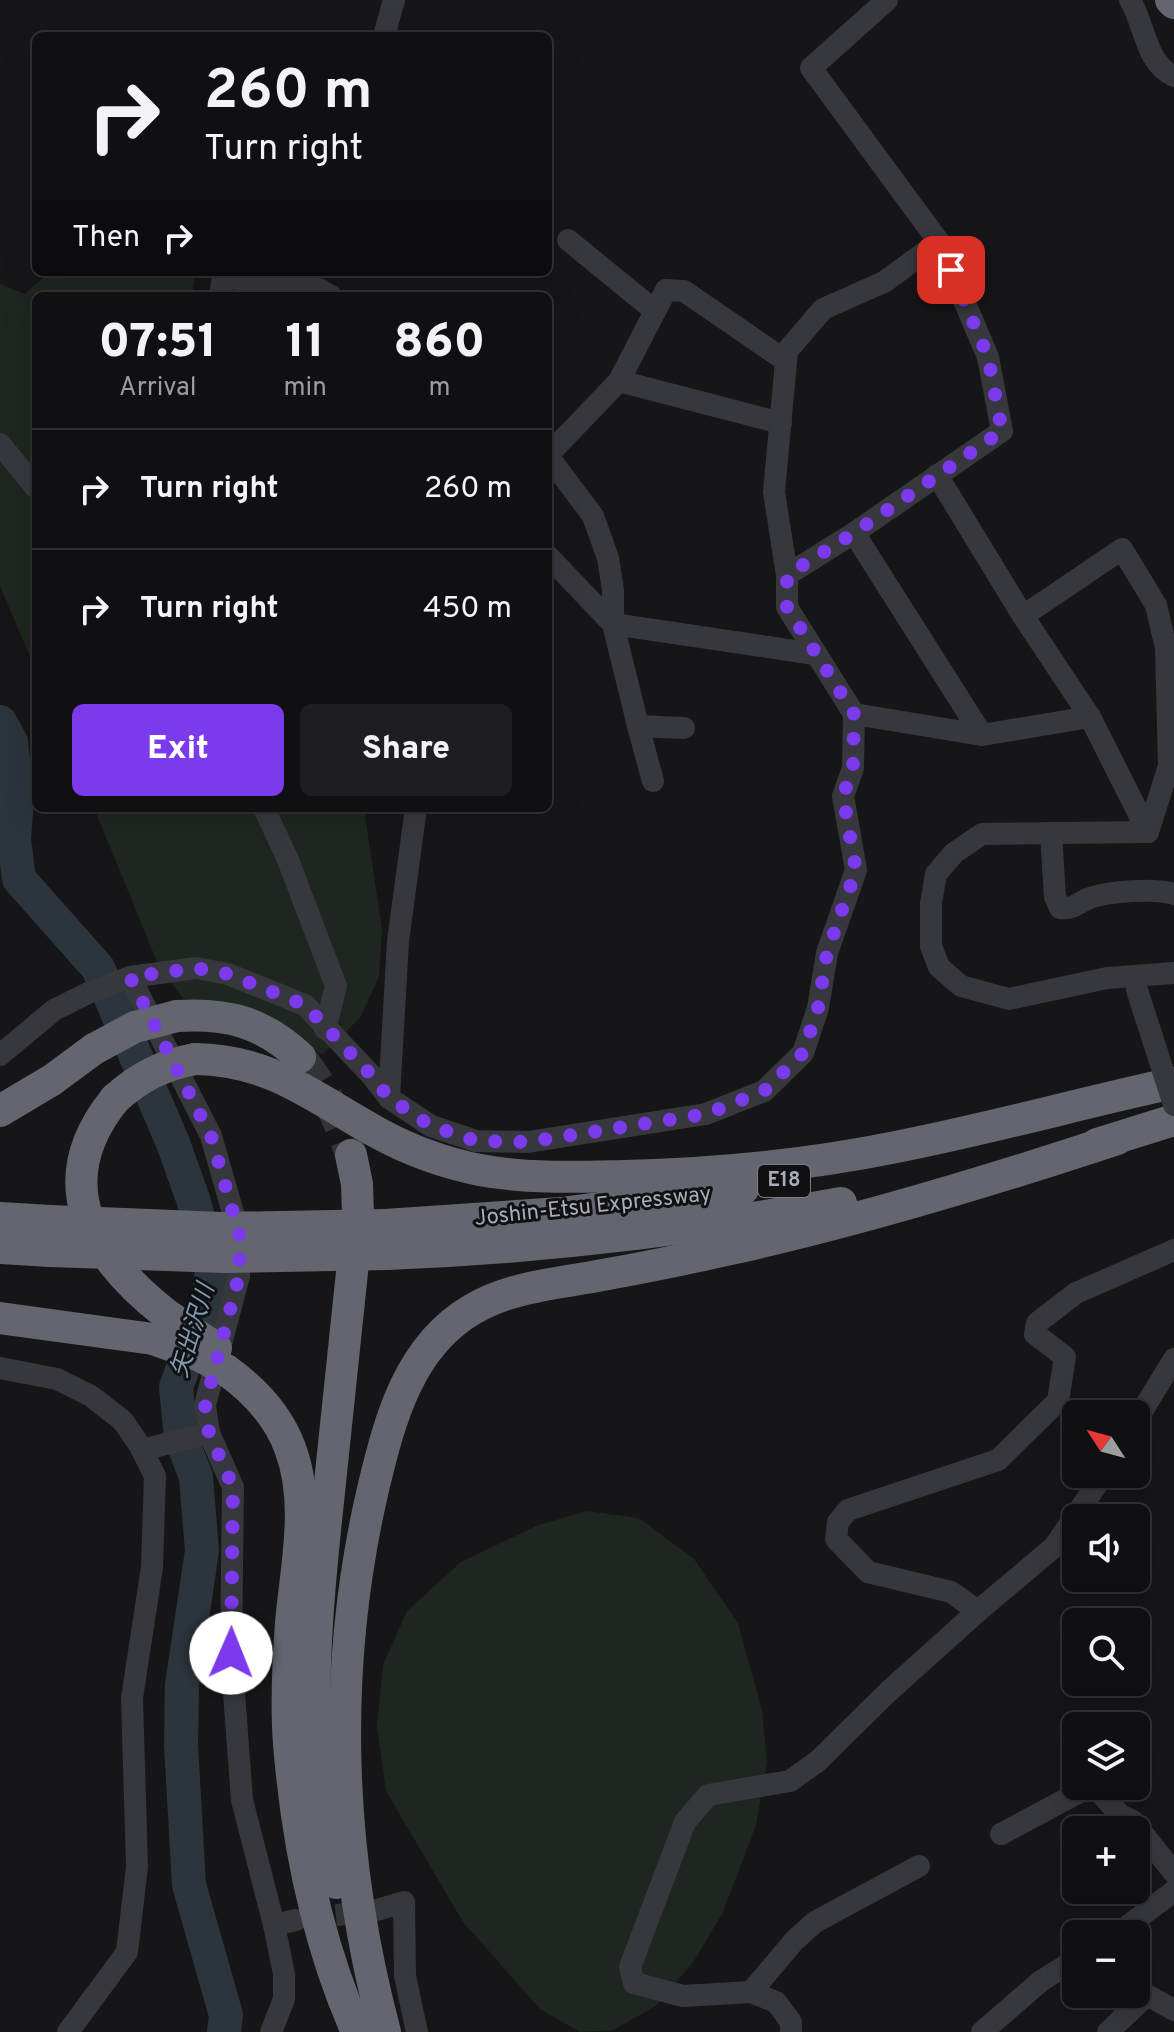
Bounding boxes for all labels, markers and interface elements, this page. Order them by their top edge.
text: 260 m [204,58,373,128]
icon: right [72,64,176,168]
text: Turn right [204,127,363,173]
icon: right [156,216,200,260]
text: Then [72,220,140,257]
pin [917,236,985,304]
icon: arrive [929,248,973,292]
text: 07:51 [99,314,217,374]
text: 11 [286,314,325,374]
text: 860 [393,314,485,374]
text: Arrival [119,372,197,405]
text: min [284,372,327,405]
text: m [428,372,450,405]
icon: right [72,467,116,511]
text: Turn right [140,471,278,508]
text: 260 m [424,471,512,508]
icon: right [72,587,116,631]
text: Turn right [140,591,278,628]
text: 450 m [423,591,512,628]
button: Exit [72,704,284,796]
button: Share [300,704,512,796]
road number: E18 [758,1165,810,1197]
street label: Joshin-Etsu Expressway [473,1181,713,1233]
water label: 矢出沢川 [166,1278,223,1381]
north arrow [1062,1400,1150,1488]
map controls [1062,1400,1150,2008]
button: sound [1062,1504,1150,1592]
button: search [1062,1608,1150,1696]
position arrow [189,1611,273,1695]
button: layers [1062,1712,1150,1800]
button: + [1062,1816,1150,1904]
button: − [1062,1920,1150,2008]

